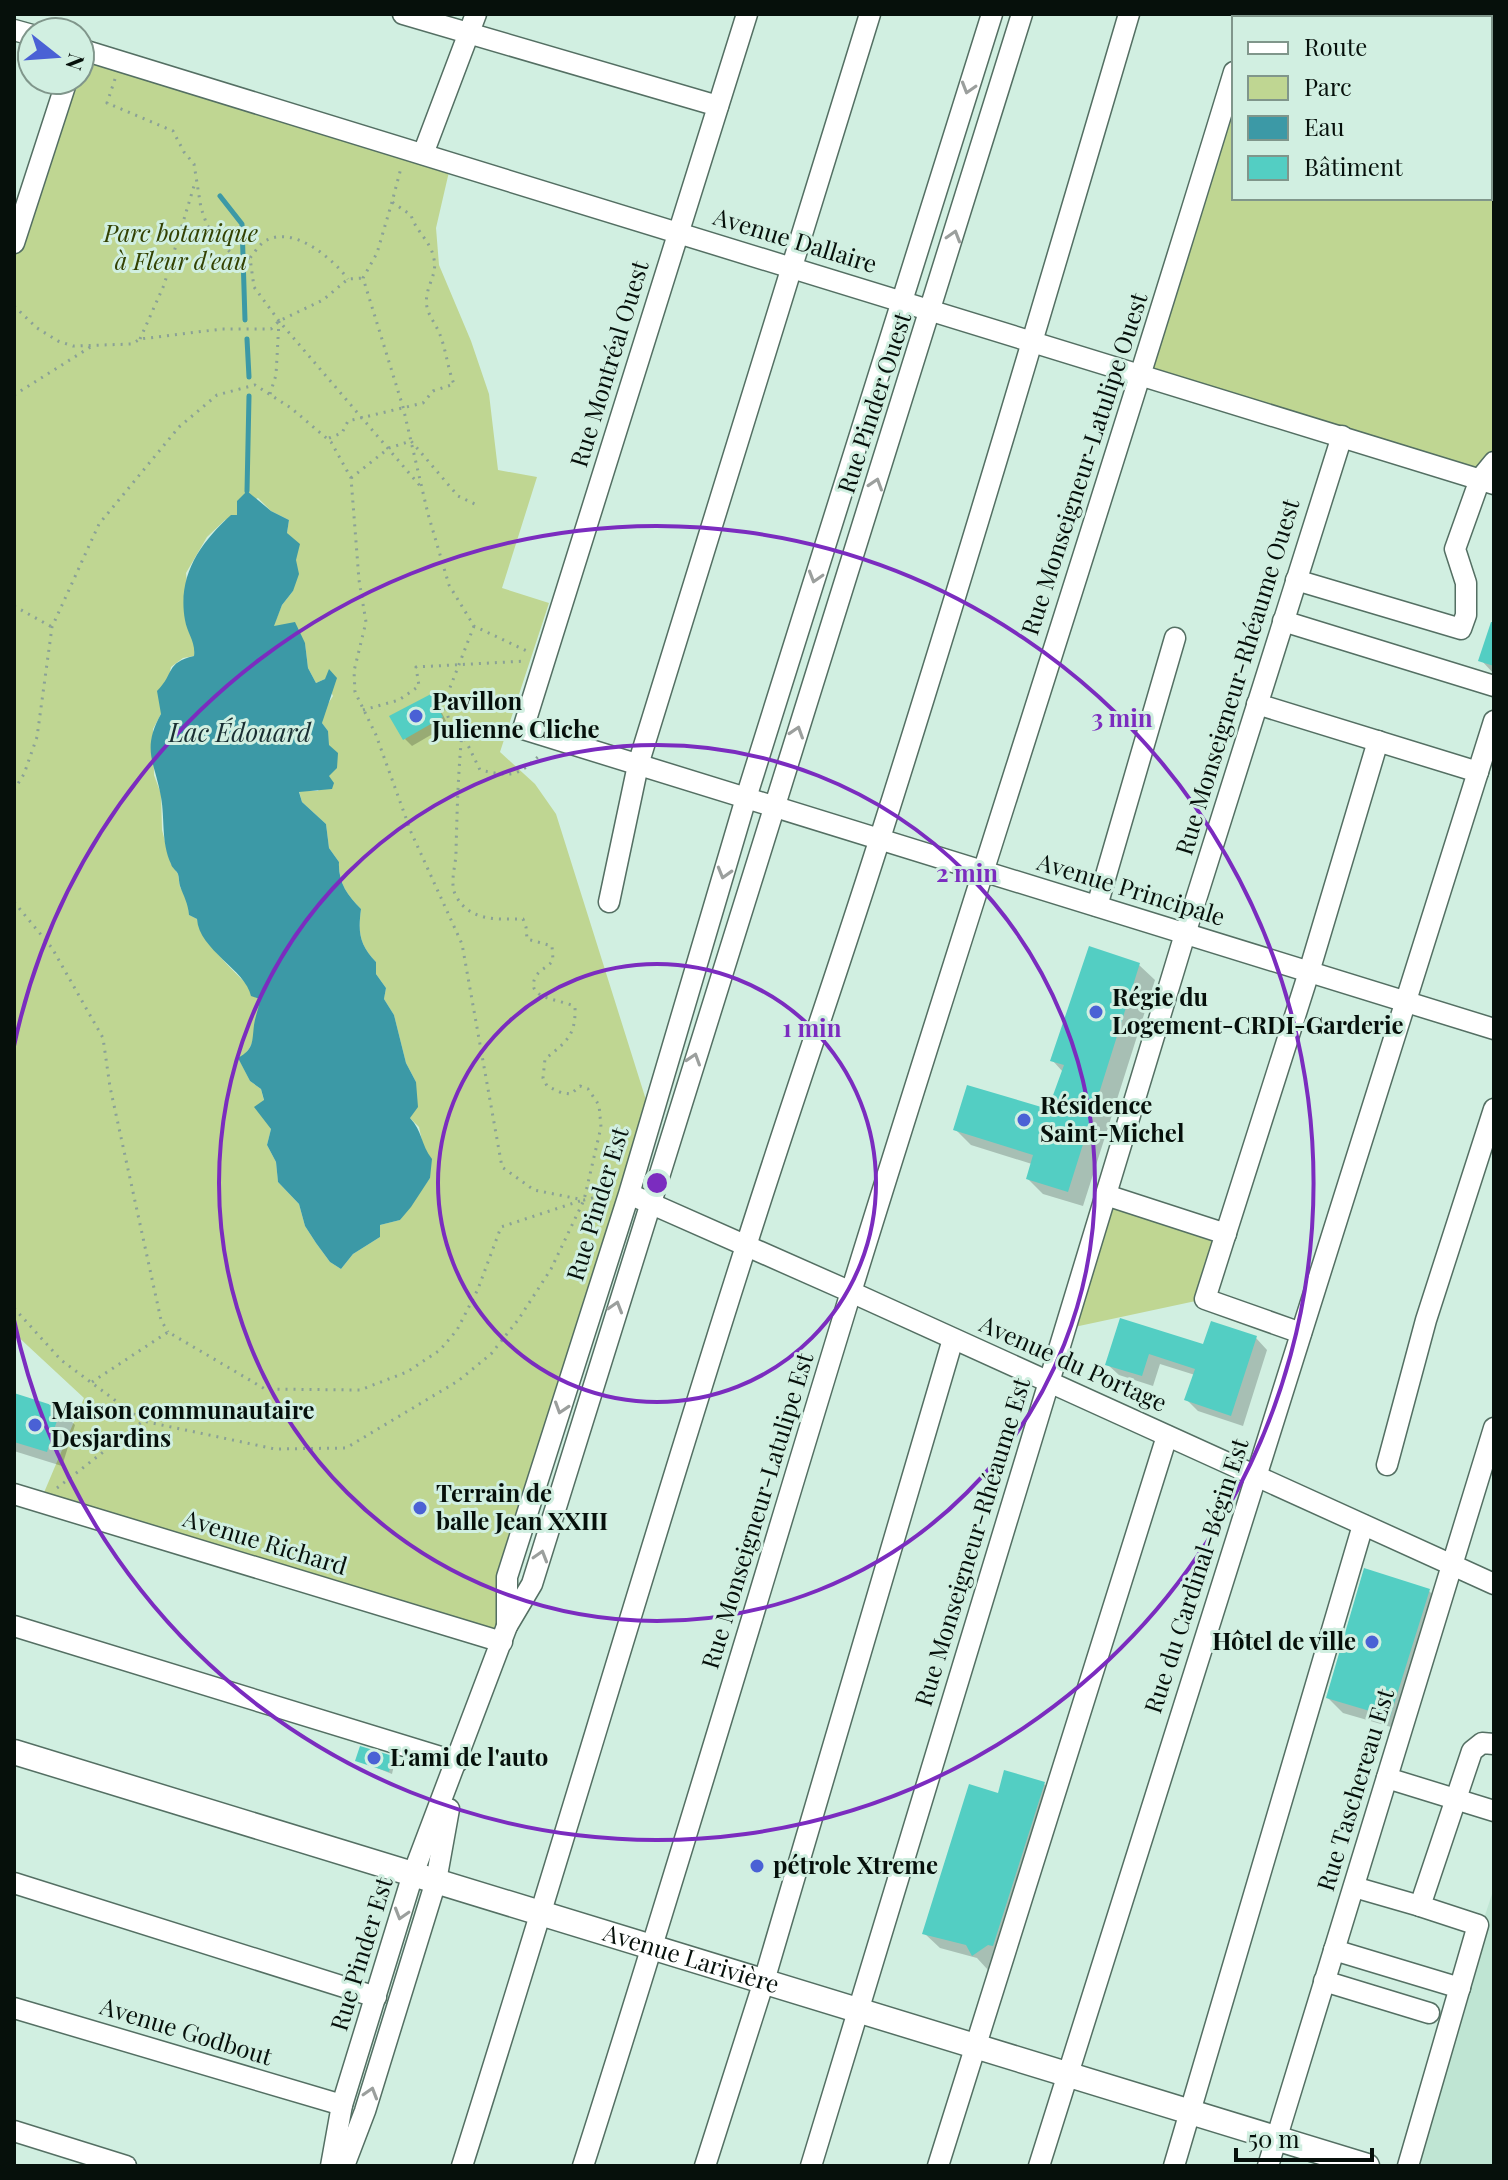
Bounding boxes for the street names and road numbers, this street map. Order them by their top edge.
street label: Avenue Dallaire [709,199,881,279]
street label: Rue Montréal Ouest [561,256,655,471]
street label: Rue Monseigneur-Latulipe Ouest [1013,288,1154,639]
street label: Rue Pinder Ouest [829,307,918,497]
street label: Rue Monseigneur-Rhéaume Ouest [1167,494,1306,858]
street label: Avenue Principale [1033,844,1229,932]
street label: Rue Pinder Est [558,1122,635,1284]
street label: Avenue du Portage [974,1306,1172,1418]
street label: Rue Monseigneur-Latulipe Est [693,1348,820,1672]
street label: Rue Monseigneur-Rhéaume Est [906,1373,1036,1709]
street label: Rue du Cardinal-Bégin Est [1136,1433,1255,1717]
street label: Avenue Richard [179,1501,351,1581]
street label: Rue Taschereau Est [1308,1684,1400,1895]
street label: Rue Pinder Est [322,1872,399,2034]
street label: Avenue Larivière [599,1915,783,1999]
street label: Avenue Godbout [96,1988,277,2072]

